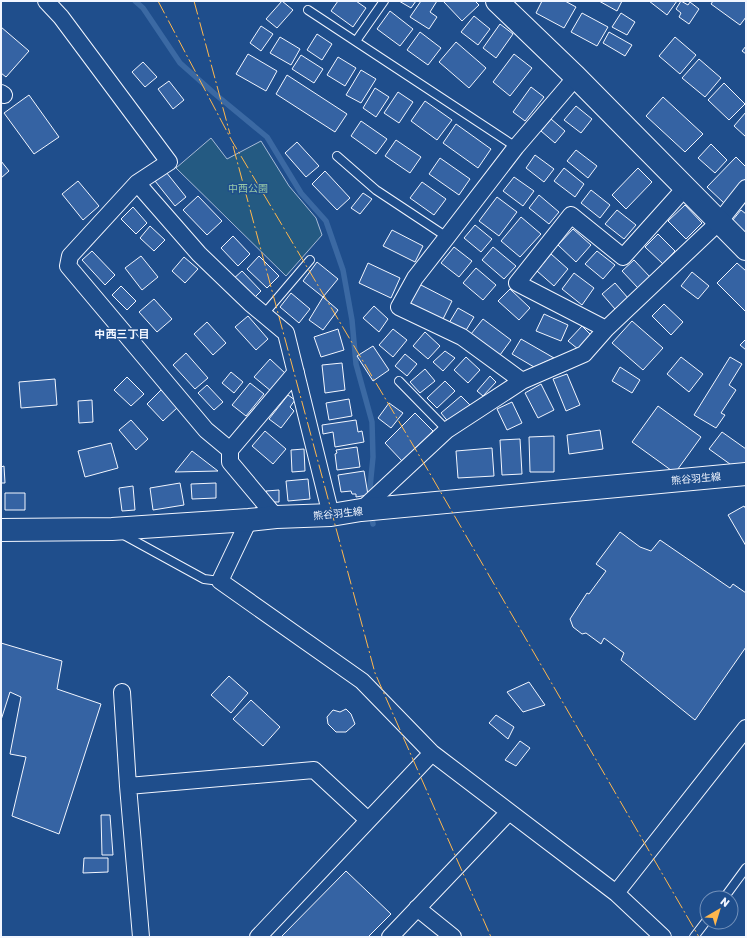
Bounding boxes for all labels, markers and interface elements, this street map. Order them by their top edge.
park label: 中西公園 [228,183,268,195]
district label: 中西三丁目 [95,328,150,341]
street label: 熊谷羽生線 [671,471,722,487]
street label: 熊谷羽生線 [313,505,364,523]
north arrow [699,890,739,930]
text: N [718,895,732,910]

